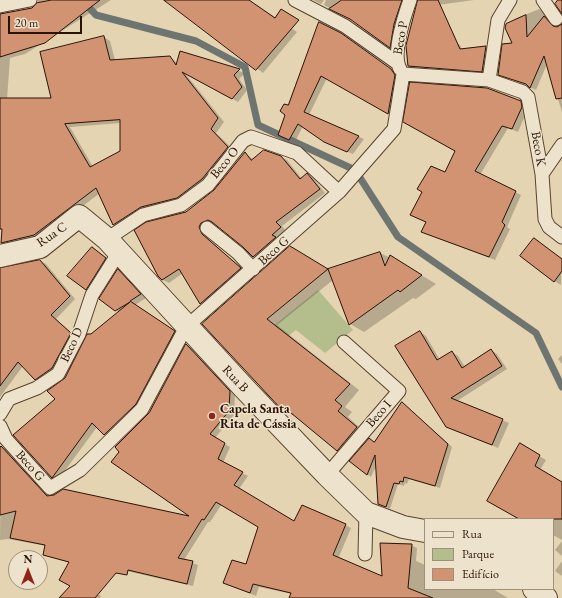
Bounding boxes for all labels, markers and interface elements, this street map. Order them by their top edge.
scale bar [10,8,84,34]
text: 20 m [15,15,38,31]
street label: Beco P [390,20,412,56]
street label: Beco K [527,130,549,168]
street label: Beco O [207,144,243,182]
street label: Rua C [34,219,70,251]
street label: Beco G [255,233,293,269]
street label: Beco D [57,325,87,365]
street label: Rua B [219,362,251,396]
street label: Beco I [363,397,395,431]
place label: Capela Santa Rita de Cássia [220,401,296,432]
marker: Capela Santa Rita de Cássia [207,411,217,421]
street label: Beco G [12,447,48,485]
legend [424,518,554,590]
text: Rua [462,526,482,542]
text: Parque [462,546,494,562]
north arrow [8,550,48,590]
text: N [24,552,32,566]
text: Edifício [462,566,499,582]

